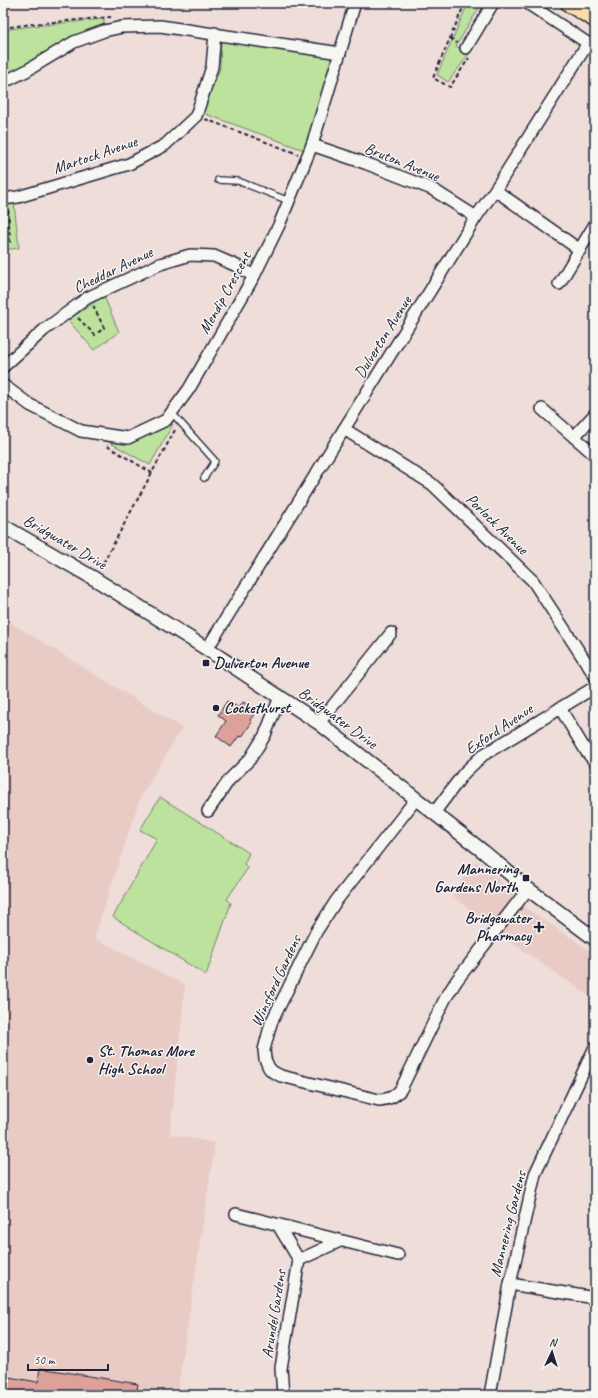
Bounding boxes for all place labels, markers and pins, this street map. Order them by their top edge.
place label: Dulverton Avenue [214,653,310,673]
marker: Dulverton Avenue [201,658,211,668]
place label: Cockethurst [224,698,292,718]
marker: Cockethurst [211,703,221,713]
place label: Mannering Gardens North [434,859,520,897]
marker: Mannering Gardens North [521,873,531,883]
place label: Bridgewater Pharmacy [465,908,533,946]
marker: Bridgewater Pharmacy [534,922,544,932]
place label: St. Thomas More High School [98,1041,196,1079]
marker: St. Thomas More High School [85,1055,95,1065]

